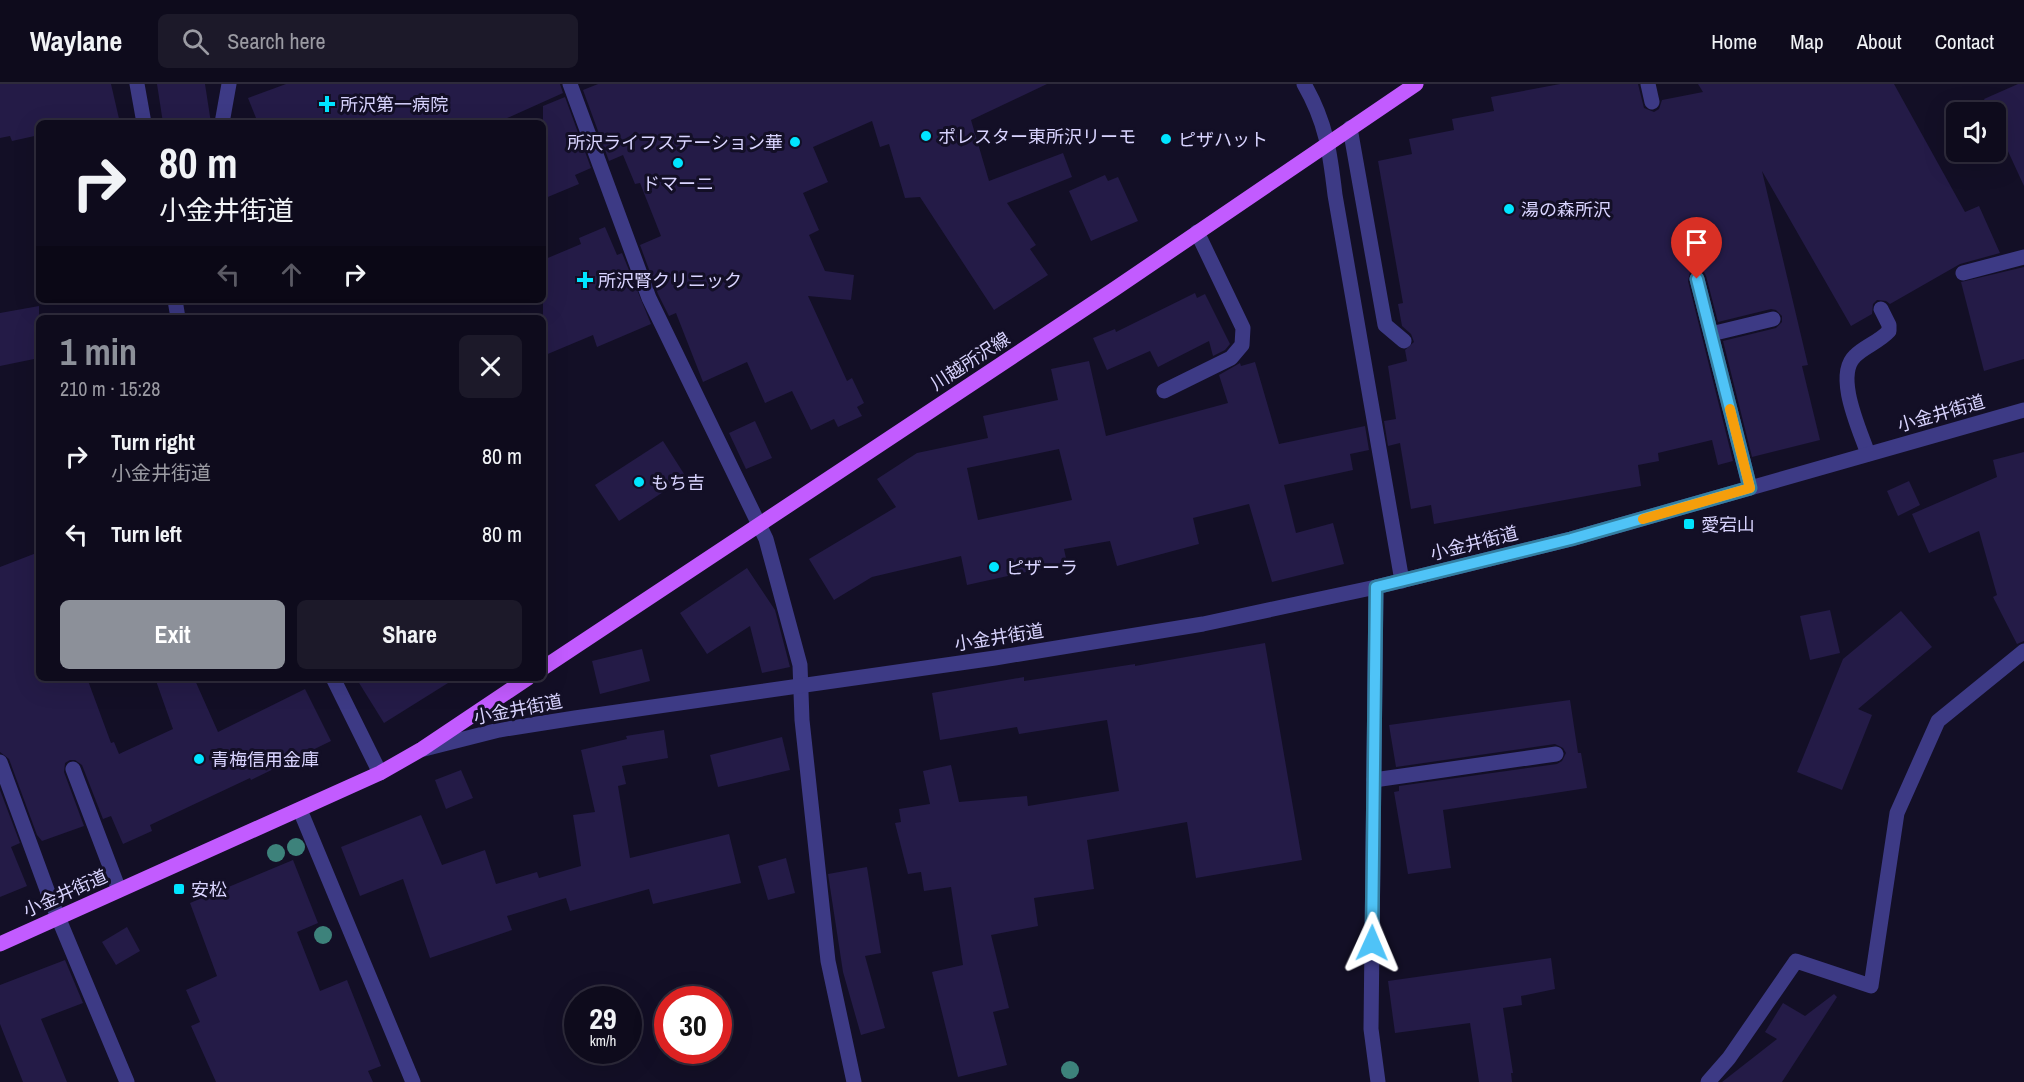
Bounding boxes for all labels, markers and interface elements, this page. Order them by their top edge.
search box [158,14,578,68]
text: Waylane [30,22,122,60]
icon: search [179,25,212,58]
text: Search here [227,26,326,56]
text: Home [1711,27,1757,56]
text: Map [1790,27,1824,56]
text: About [1857,27,1902,56]
text: Contact [1935,27,1994,56]
place label: 所沢第一病院 [340,92,448,117]
marker: 所沢第一病院 [318,95,336,113]
map controls [1946,102,2006,162]
button: sound [1946,102,2006,162]
place label: ポレスター東所沢リーモ [938,124,1136,149]
place label: ピザハット [1178,127,1268,152]
marker: ポレスター東所沢リーモ [919,129,933,143]
place label: 所沢ライフステーション華 [567,130,783,155]
marker: ピザハット [1159,132,1173,146]
text: 80 m [159,135,238,191]
marker: 所沢ライフステーション華 [788,135,802,149]
icon: right [60,144,138,222]
marker: ドマーニ [671,156,685,170]
place label: ドマーニ [642,171,714,196]
text: 小金井街道 [159,192,294,228]
place label: 湯の森所沢 [1521,197,1611,222]
marker: 湯の森所沢 [1502,202,1516,216]
pin [1671,217,1722,279]
icon: arrive [1680,226,1713,259]
icon: left [212,258,245,291]
icon: ahead [275,258,308,291]
icon: right [338,258,371,291]
place label: 所沢腎クリニック [598,268,742,293]
marker: 所沢腎クリニック [576,271,594,289]
street label: 川越所沢線 [925,326,1015,396]
text: 1 min [60,328,137,376]
button: close [459,335,522,398]
text: 210 m · 15:28 [60,375,160,402]
street label: 小金井街道 [1894,389,1988,437]
text: Turn right [111,427,195,457]
icon: right [60,440,93,473]
text: 80 m [482,441,522,471]
text: 小金井街道 [111,459,211,486]
place label: もち吉 [651,470,705,495]
marker: もち吉 [632,475,646,489]
place label: 愛宕山 [1701,512,1755,537]
marker: 愛宕山 [1682,517,1696,531]
icon: left [60,518,93,551]
text: Turn left [111,519,182,549]
text: 80 m [482,519,522,549]
street label: 小金井街道 [1427,520,1521,566]
place label: ピザーラ [1006,555,1078,580]
marker: ピザーラ [987,560,1001,574]
button: Exit [60,600,285,669]
button: Share [297,600,522,669]
street label: 小金井街道 [953,618,1045,656]
street label: 小金井街道 [471,688,565,730]
place label: 青梅信用金庫 [211,747,319,772]
marker: 青梅信用金庫 [192,752,206,766]
street label: 小金井街道 [19,863,111,923]
place label: 安松 [191,877,227,902]
marker: 安松 [172,882,186,896]
position arrow [1340,911,1404,975]
speed limit sign: 30 [654,986,732,1064]
text: 29 [589,998,617,1038]
text: km/h [590,1030,616,1051]

